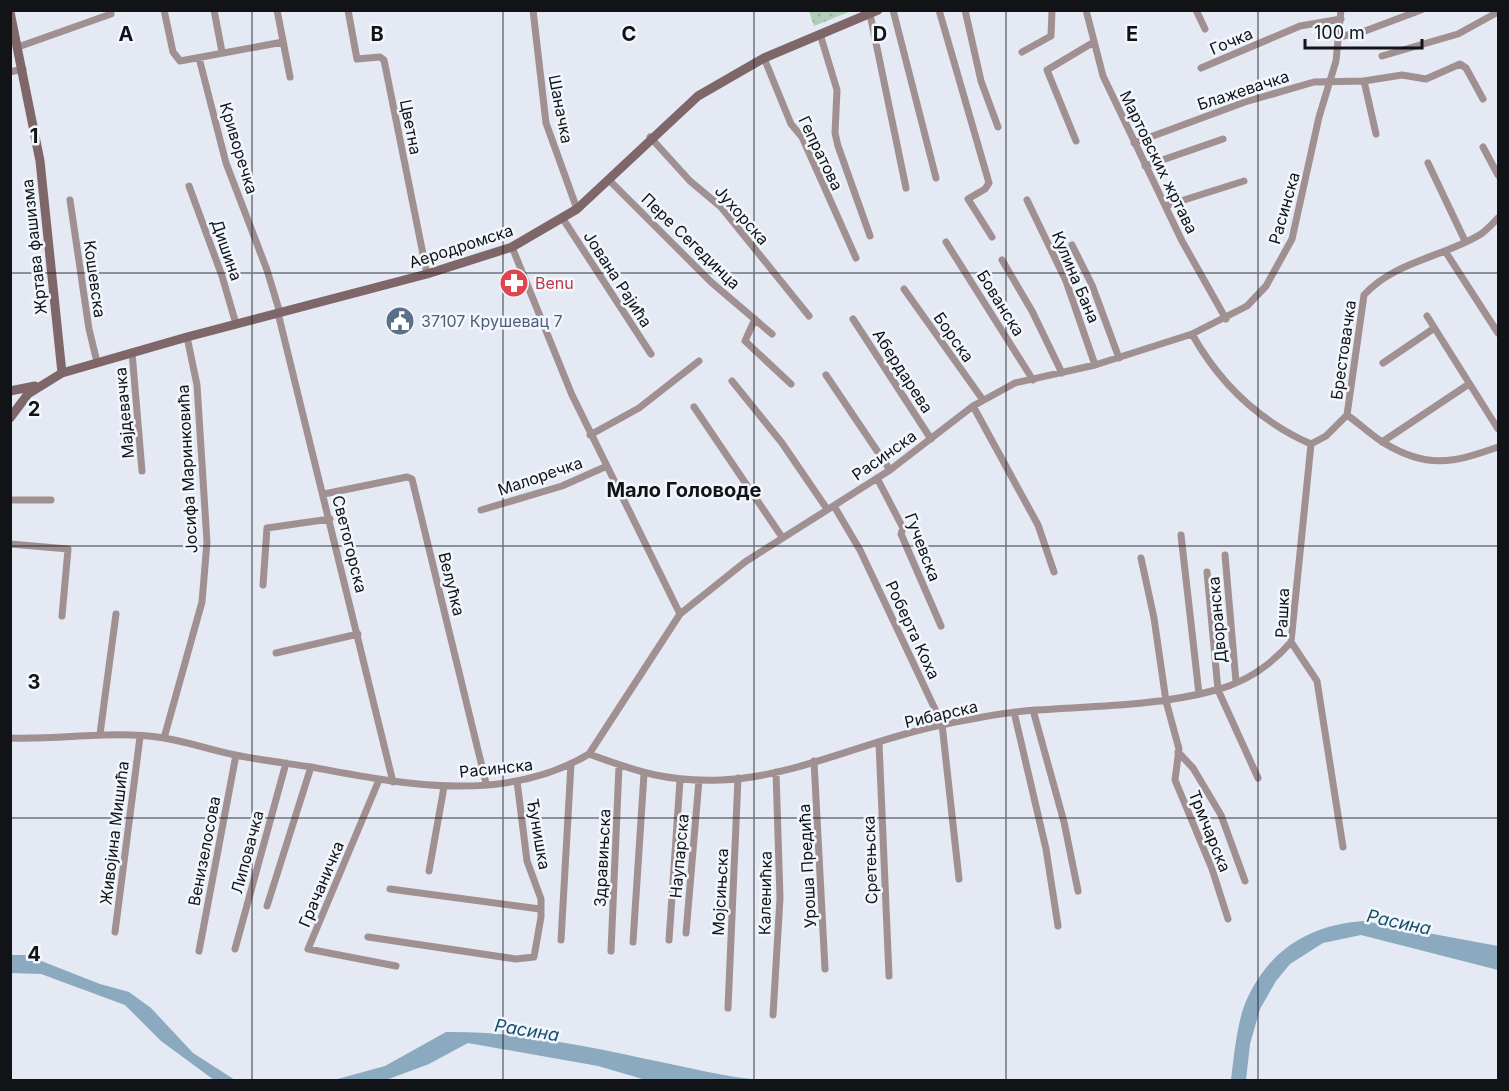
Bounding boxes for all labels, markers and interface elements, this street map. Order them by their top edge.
scale bar [1305,12,1422,50]
text: A [119,22,134,46]
text: B [370,22,384,46]
text: C [622,22,636,46]
text: D [873,22,887,46]
text: E [1126,22,1138,46]
text: 100 m [1314,22,1365,43]
street label: Гочка [1207,23,1255,59]
street label: Блажевачка [1195,66,1291,114]
street label: Шаначка [545,73,577,145]
street label: Мартовских жртава [1116,87,1202,237]
street label: Цветна [396,98,426,156]
street label: Криворечка [216,100,262,196]
street label: Гепратова [794,112,848,194]
text: 1 [30,124,38,148]
street label: Расинска [1264,170,1304,246]
street label: Жртава фашизма [17,178,51,316]
street label: Јухорска [711,181,773,249]
street label: Пере Сегединца [638,189,744,293]
street label: Дишина [207,217,247,283]
street label: Аеродромска [406,220,516,272]
street label: Јована Рајића [579,227,657,331]
street label: Кулина Бана [1048,228,1104,326]
street label: Кошевска [80,239,110,319]
street label: Бованска [973,266,1029,340]
pharmacy icon: Benu [498,267,530,299]
place label: Benu [535,273,574,293]
street label: Брестовачка [1326,299,1360,401]
public building icon: 37107 Крушевац 7 [384,305,416,337]
street label: Борска [930,308,978,366]
place label: 37107 Крушевац 7 [421,311,563,331]
street label: Абердарева [869,325,937,417]
street label: Мајдевачка [110,366,138,460]
street label: Јосифа Маринковића [173,384,201,554]
text: 2 [28,397,40,421]
street label: Расинска [848,426,920,484]
street label: Малоречка [495,452,585,500]
district label: Мало Головоде [606,478,762,502]
street label: Светогорска [328,493,372,595]
street label: Гучевска [901,510,945,584]
street label: Велућка [434,550,470,618]
street label: Дворанска [1203,576,1231,664]
street label: Роберта Коха [881,578,945,682]
street label: Рашка [1271,588,1293,638]
text: 3 [28,670,40,694]
street label: Рибарска [902,696,980,732]
street label: Расинска [458,754,534,782]
street label: Живојина Мишића [95,760,133,906]
street label: Трмчарска [1185,787,1235,875]
street label: Венизелосова [184,794,224,908]
street label: Ђунишка [523,797,555,871]
street label: Уроша Предића [794,803,820,929]
street label: Липовачка [226,808,268,896]
street label: Здравињска [589,808,615,908]
street label: Наупарска [665,813,693,899]
street label: Сретењска [858,815,882,905]
street label: Грачаничка [294,838,348,930]
street label: Мојсињска [708,848,732,936]
street label: Каленићка [754,851,776,935]
water label: Расина [1365,905,1433,939]
text: 4 [27,942,41,966]
water label: Расина [493,1015,561,1045]

